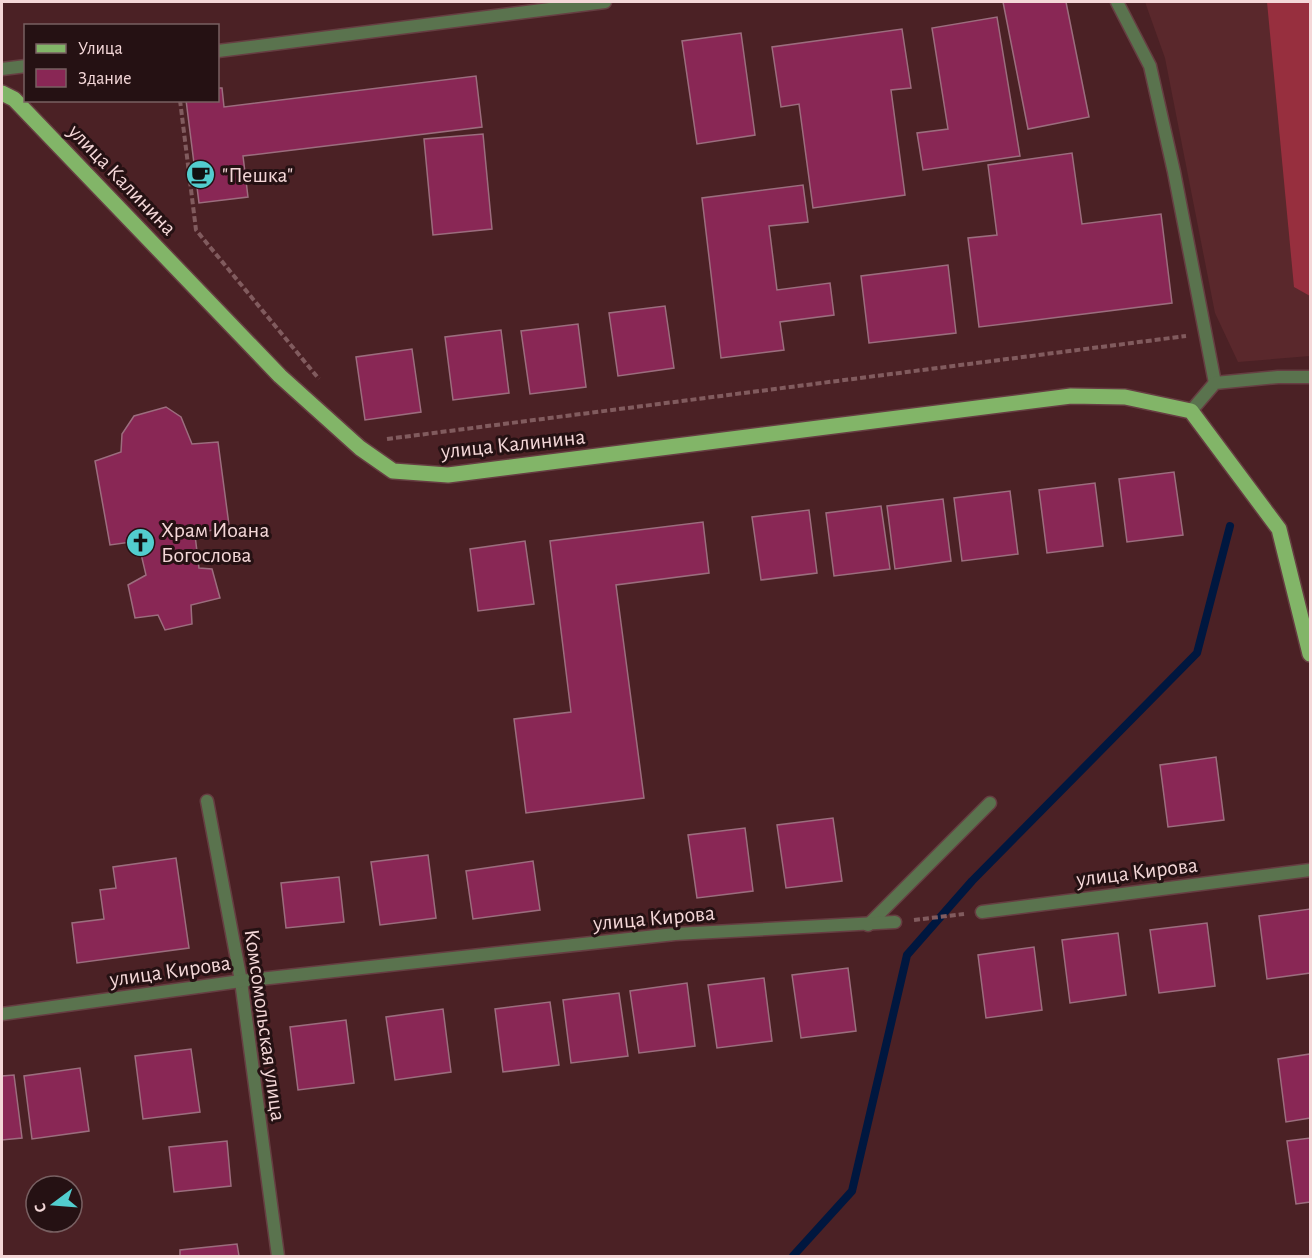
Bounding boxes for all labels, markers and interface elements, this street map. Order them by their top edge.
legend [24,24,219,102]
text: Улица [78,40,123,58]
text: Здание [78,70,132,88]
street label: улица Калинина [63,119,181,239]
cafe icon: "Пешка" [185,158,217,190]
place label: "Пешка" [222,164,293,186]
street label: улица Калинина [439,425,586,463]
place label: Храм Иоана Богослова [161,519,269,566]
church icon: Храм Иоана Богослова [124,526,156,558]
street label: улица Кирова [1074,854,1199,890]
street label: улица Кирова [591,902,716,934]
street label: Комсомольская улица [241,928,289,1122]
street label: улица Кирова [107,952,232,991]
north arrow [24,1174,84,1234]
text: С [32,1201,49,1214]

